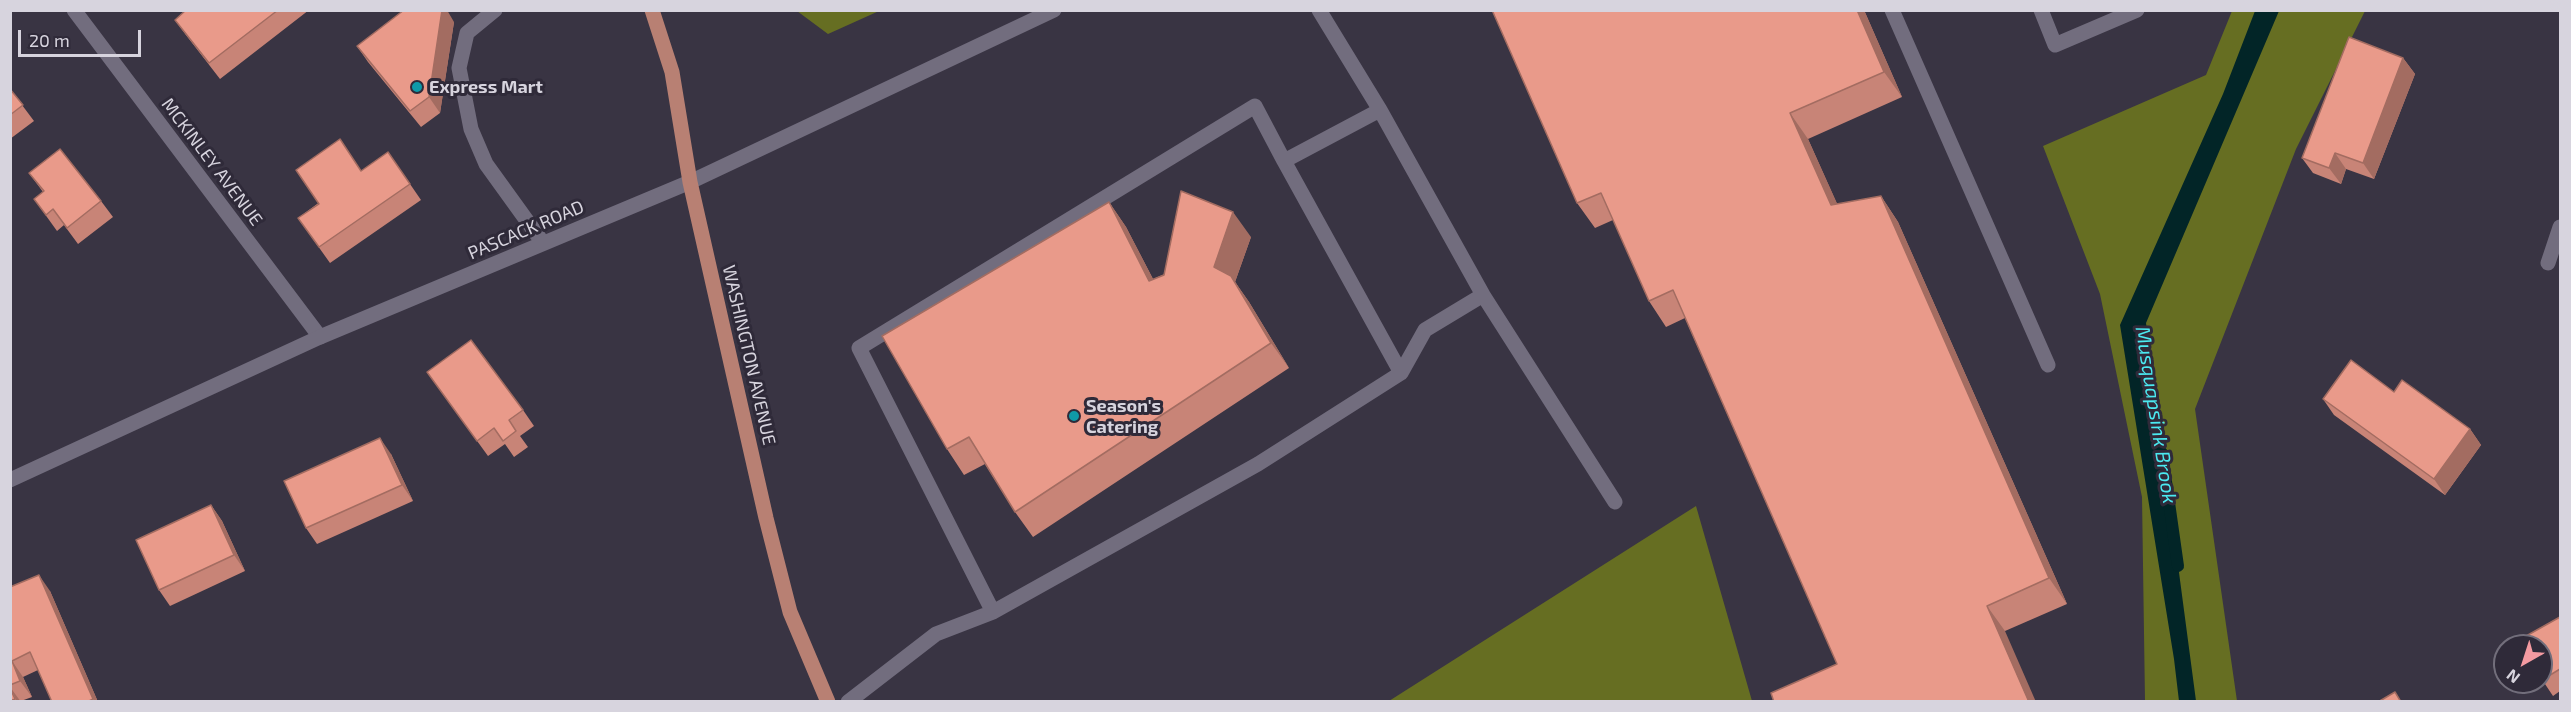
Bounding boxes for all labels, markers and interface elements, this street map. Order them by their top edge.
scale bar [21,18,144,56]
text: 20 m [29,29,70,51]
place label: Express Mart [429,76,543,98]
marker: Express Mart [410,80,424,94]
street label: MCKINLEY AVENUE [157,94,267,230]
street label: PASCACK ROAD [465,196,587,264]
street label: WASHINGTON AVENUE [718,263,780,447]
water label: Musquapsink Brook [2130,325,2182,505]
place label: Season's Catering [1086,395,1161,438]
marker: Season's Catering [1067,409,1081,423]
north arrow [2493,634,2553,694]
text: N [2502,666,2523,688]

